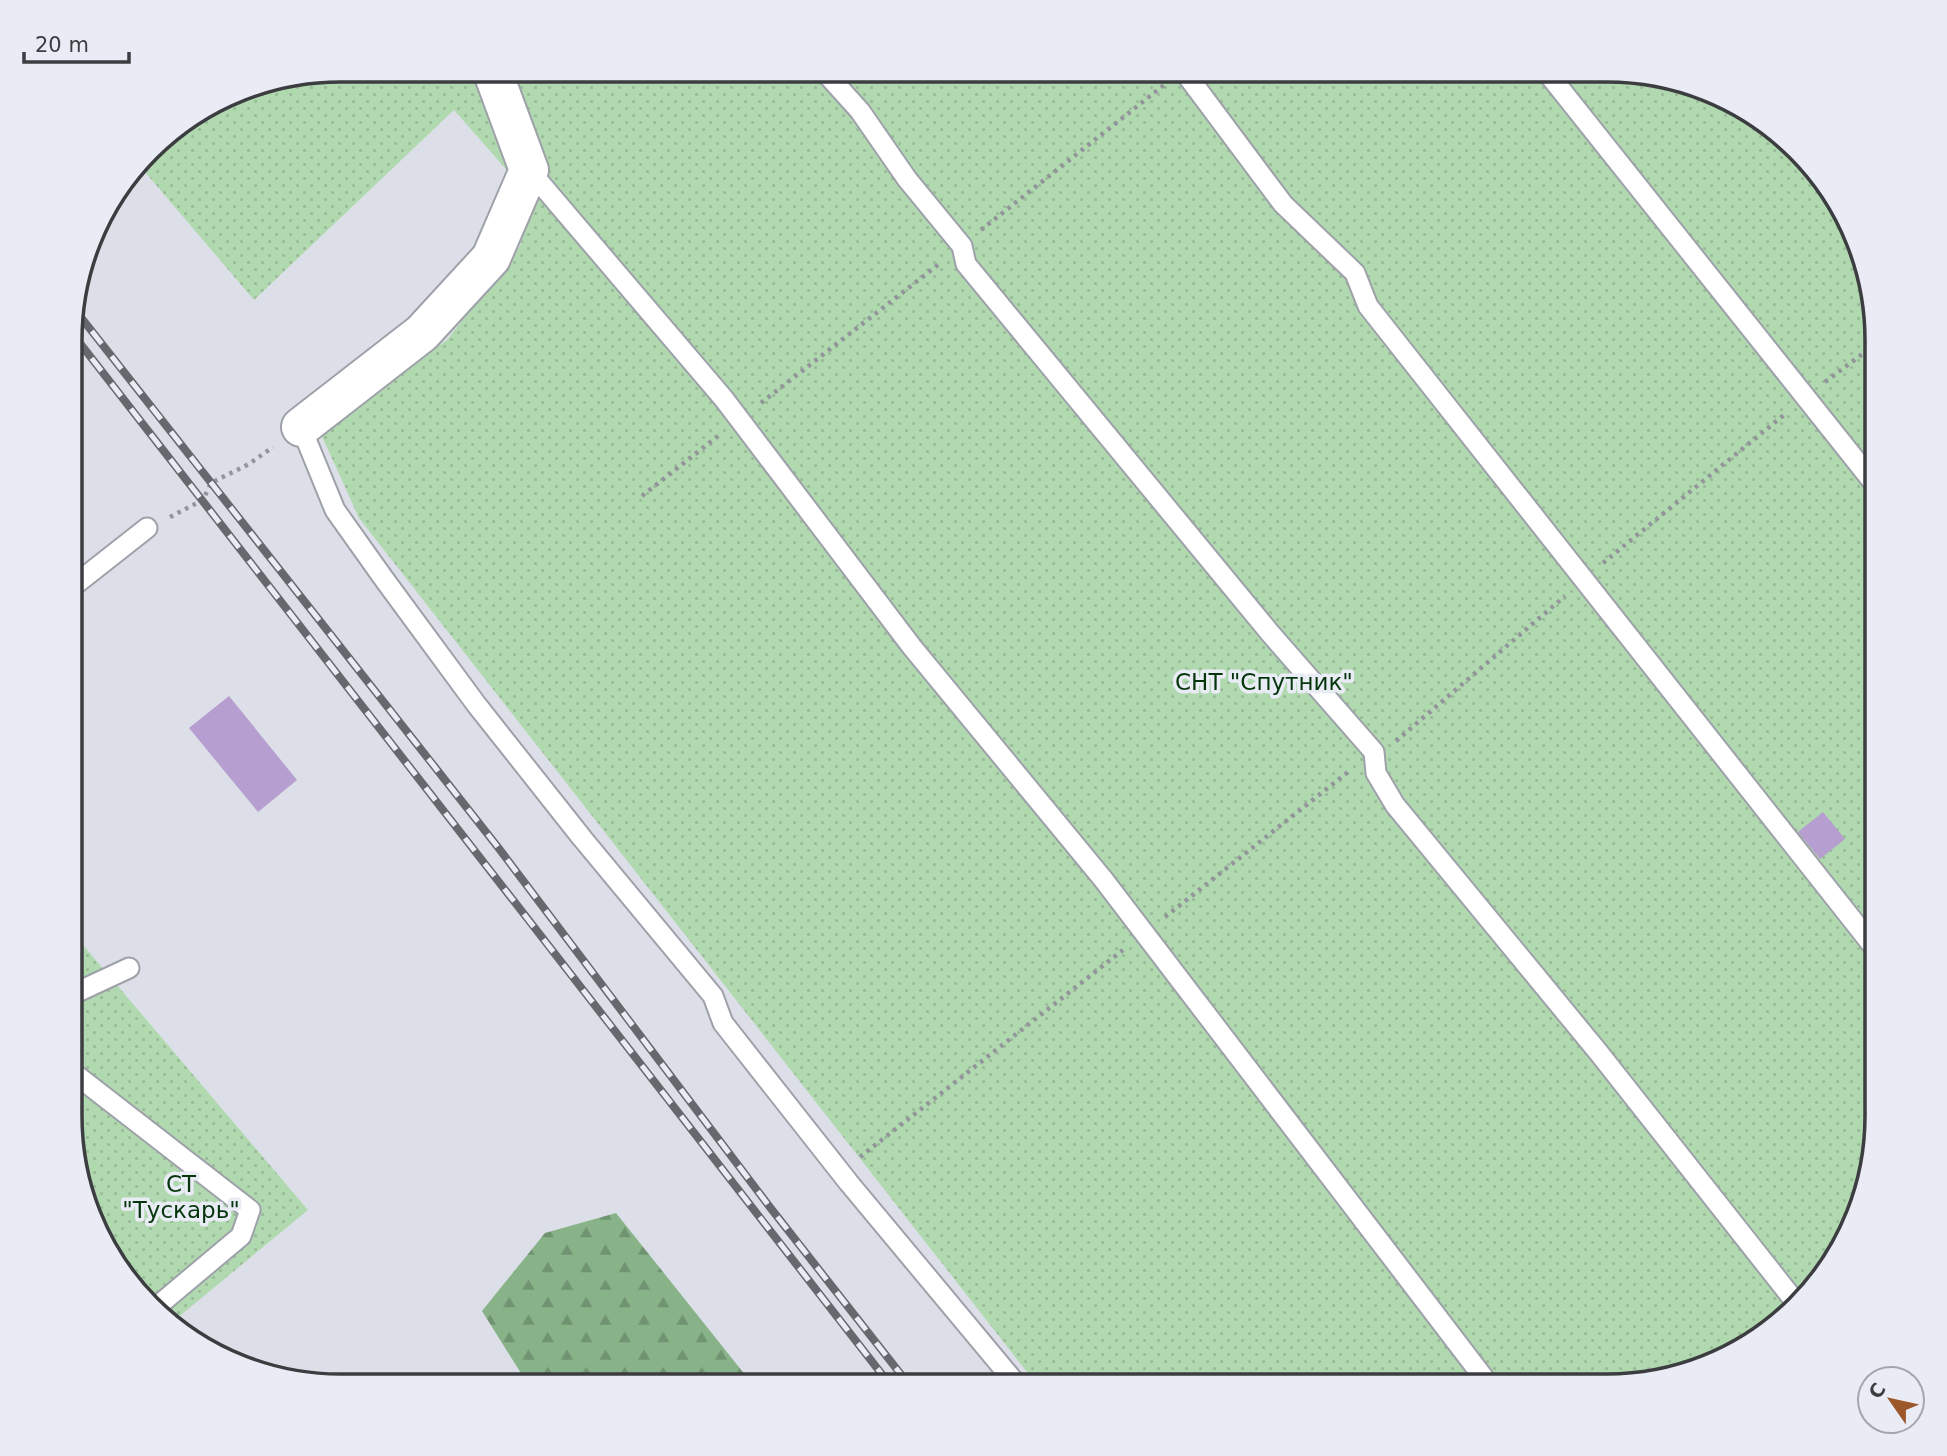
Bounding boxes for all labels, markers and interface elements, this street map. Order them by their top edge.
scale bar [24,21,130,65]
text: 20 m [35,33,89,57]
park label: СНТ "Спутник" [1175,669,1353,695]
park label: СТ "Тускарь" [122,1171,240,1223]
north arrow [1856,1365,1926,1435]
text: С [1864,1379,1890,1402]

